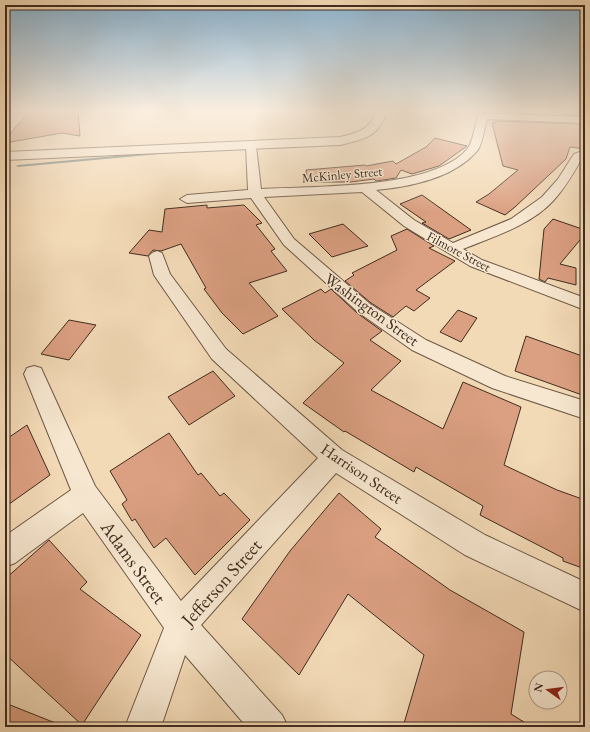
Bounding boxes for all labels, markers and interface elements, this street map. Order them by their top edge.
street label: McKinley Street [301,163,383,186]
street label: Filmore Street [424,227,494,275]
street label: Washington Street [320,268,423,351]
street label: Harrison Street [317,438,406,508]
street label: Adams Street [94,515,172,609]
street label: Jefferson Street [174,533,267,633]
north arrow [528,670,568,710]
text: N [530,681,546,694]

